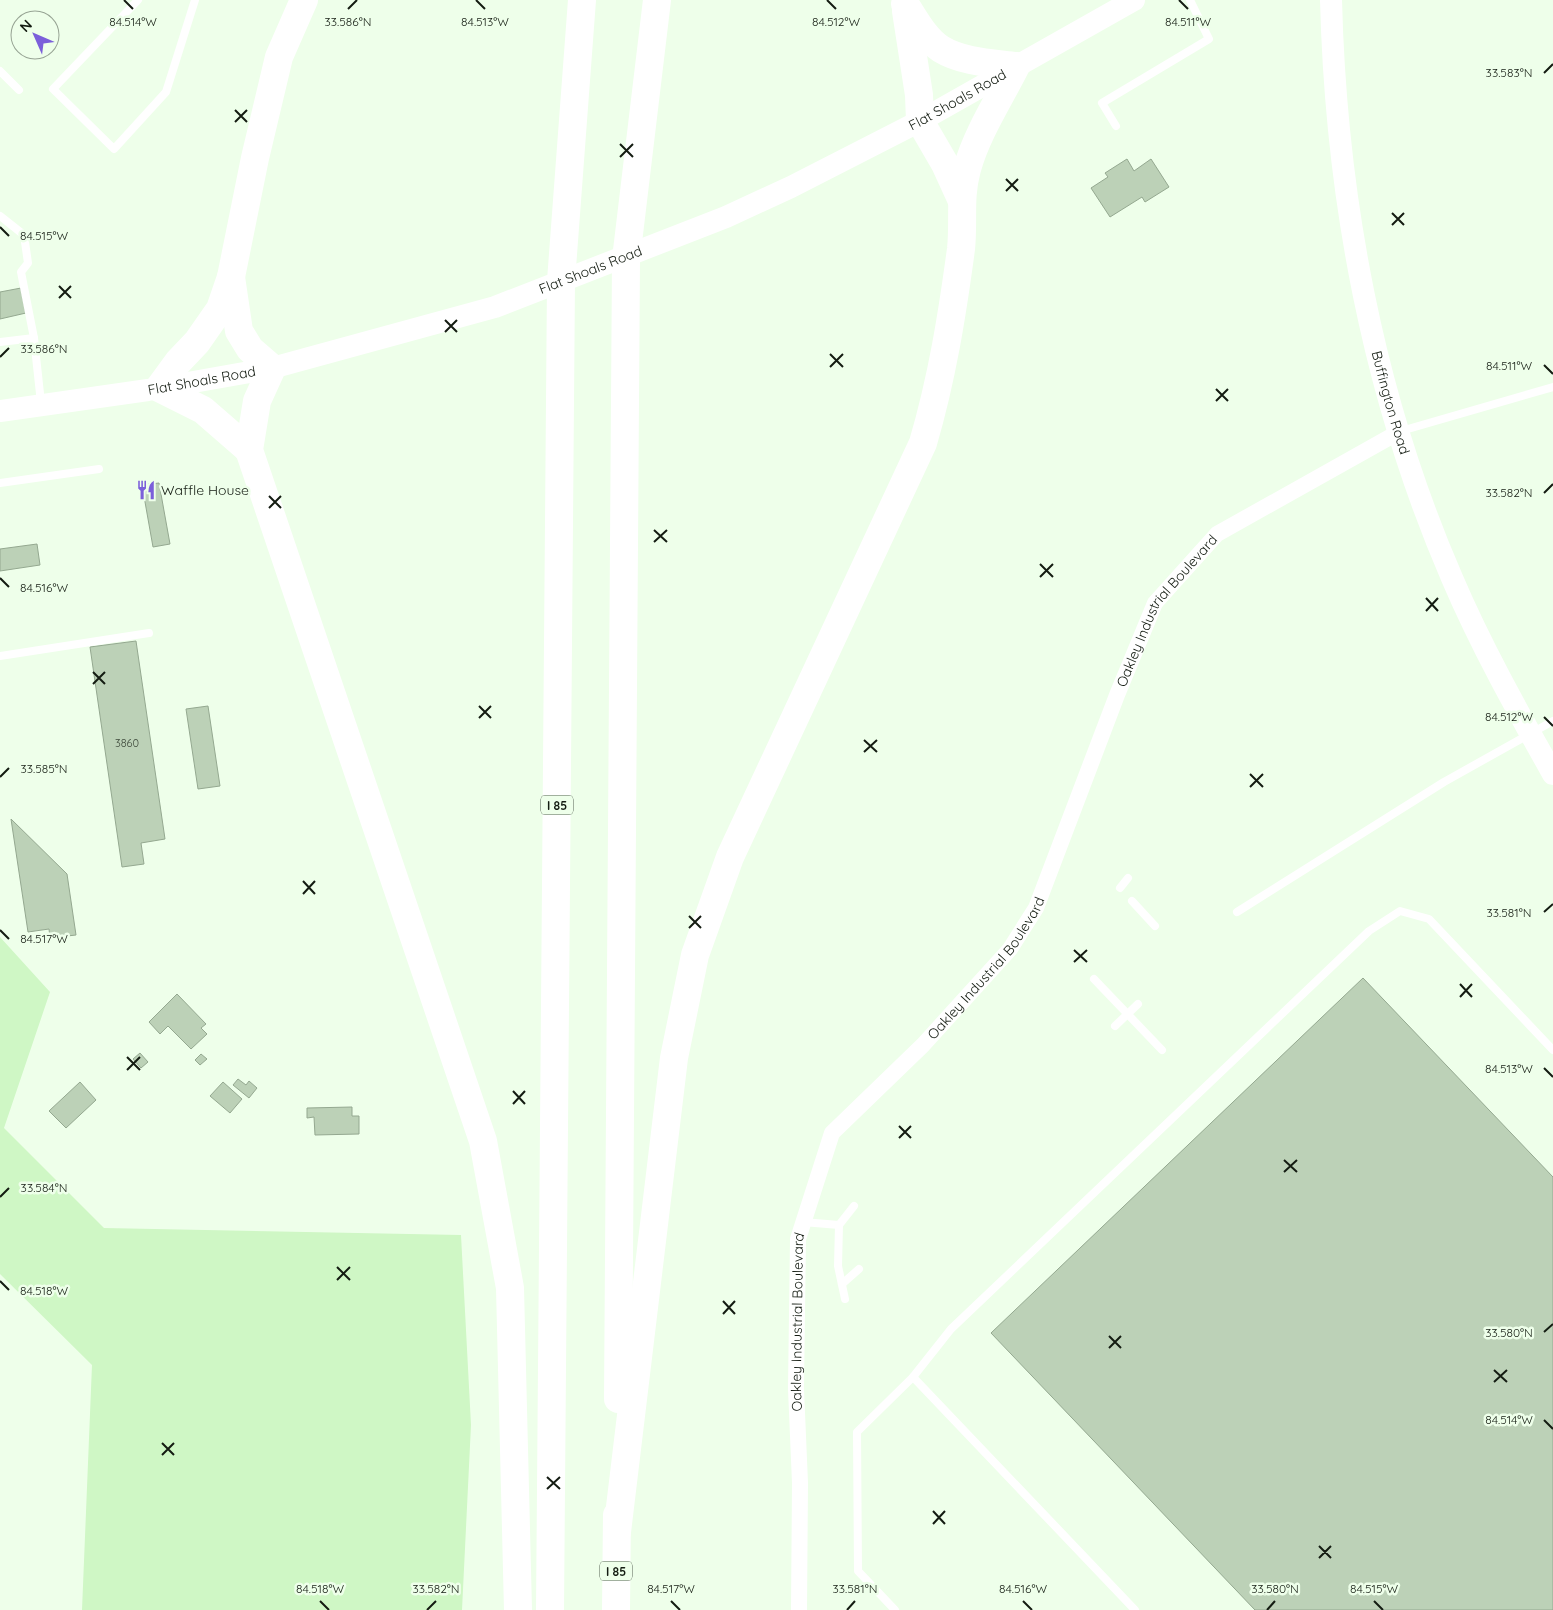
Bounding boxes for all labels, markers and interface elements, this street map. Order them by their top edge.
north arrow [10,10,60,60]
text: 84.514°W [109,14,157,29]
text: 33.586°N [325,14,371,29]
text: 84.513°W [461,14,509,29]
text: 84.512°W [812,14,860,29]
text: 84.511°W [1165,14,1211,29]
text: N [16,16,36,36]
street label: Flat Shoals Road [905,65,1009,134]
text: 33.583°N [1486,65,1532,80]
text: 84.515°W [20,228,68,243]
street label: Flat Shoals Road [536,242,645,298]
text: 33.586°N [21,341,67,356]
street label: Buffington Road [1368,349,1414,457]
text: 84.511°W [1486,358,1532,373]
street label: Flat Shoals Road [146,362,257,399]
restaurant icon: Waffle House [135,479,157,501]
place label: Waffle House [161,481,249,499]
text: 33.582°N [1485,485,1533,500]
street label: Oakley Industrial Boulevard [1112,531,1221,690]
text: 84.516°W [20,580,68,595]
text: 84.512°W [1485,709,1533,724]
house number: 3860 [115,736,139,750]
text: 33.585°N [20,761,68,776]
road number: I 85 [541,796,573,814]
street label: Oakley Industrial Boulevard [923,894,1048,1043]
text: 33.581°N [1487,905,1531,920]
text: 84.517°W [20,931,68,946]
text: 84.513°W [1485,1061,1533,1076]
text: 33.584°N [21,1180,67,1195]
street label: Oakley Industrial Boulevard [787,1230,809,1412]
text: 84.518°W [20,1283,68,1298]
text: 33.580°N [1485,1325,1533,1340]
text: 84.514°W [1485,1412,1533,1427]
road number: I 85 [600,1562,632,1580]
text: 84.518°W [296,1581,344,1596]
text: 33.582°N [412,1581,460,1596]
text: 84.517°W [647,1581,695,1596]
text: 33.581°N [833,1581,877,1596]
text: 84.516°W [999,1581,1047,1596]
text: 33.580°N [1251,1581,1299,1596]
text: 84.515°W [1350,1581,1398,1596]

